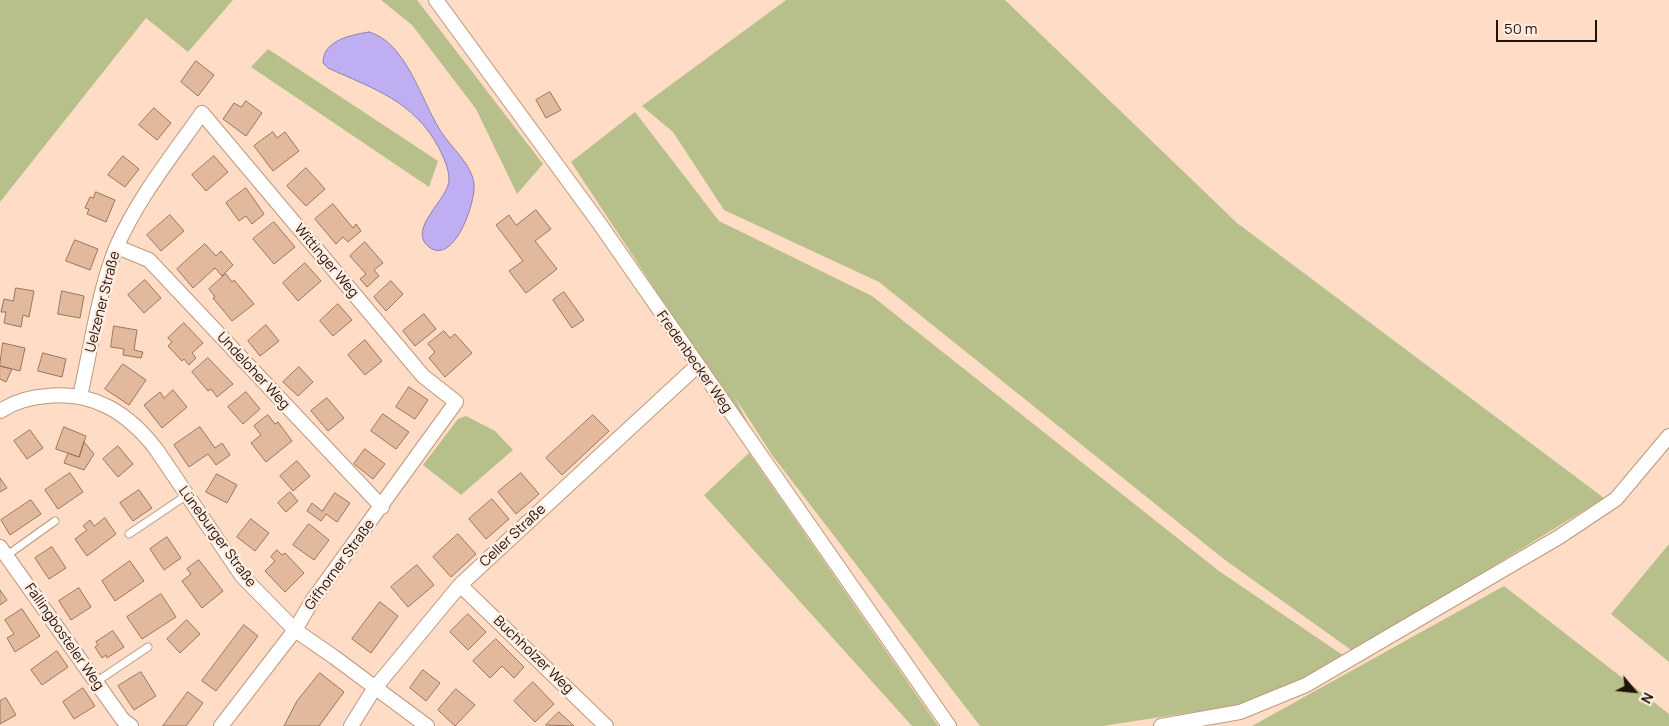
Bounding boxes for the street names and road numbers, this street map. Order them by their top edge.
street label: Wittinger Weg [290,221,362,301]
street label: Uelzener Straße [82,250,124,354]
street label: Fredenbecker Weg [653,308,735,416]
street label: Undeloher Weg [213,329,293,413]
street label: Lüneburger Straße [175,483,259,591]
street label: Celler Straße [477,501,549,571]
street label: Gifhorner Straße [302,516,378,614]
street label: Fallingbosteler Weg [21,580,107,694]
street label: Buchholzer Weg [490,613,576,697]

